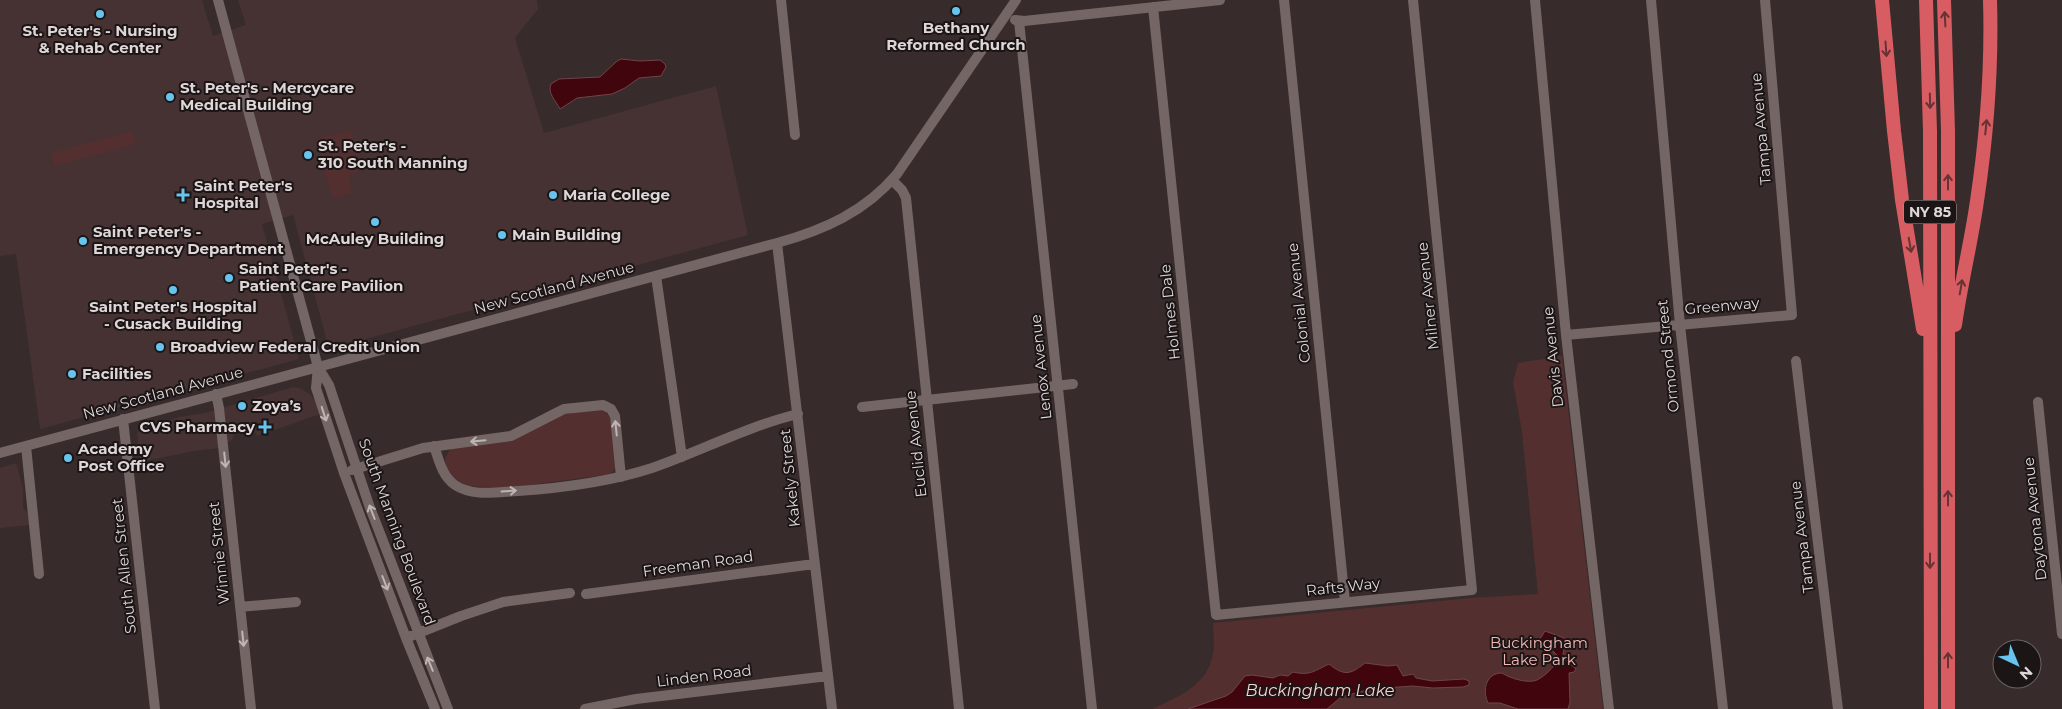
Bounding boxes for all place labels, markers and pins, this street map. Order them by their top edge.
marker: Bethany Reformed Church [950,5,962,17]
marker: St. Peter's - Nursing & Rehab Center [94,8,106,20]
place label: Bethany Reformed Church [886,18,1026,54]
place label: St. Peter's - Nursing & Rehab Center [23,21,177,57]
place label: St. Peter's - Mercycare Medical Building [180,78,354,114]
marker: St. Peter's - Mercycare Medical Building [164,91,176,103]
place label: St. Peter's - 310 South Manning [317,136,468,172]
marker: St. Peter's - 310 South Manning [302,149,314,161]
place label: Saint Peter's Hospital [194,176,292,212]
place label: Maria College [563,185,670,204]
marker: Saint Peter's Hospital [176,188,190,202]
marker: Maria College [547,189,559,201]
marker: McAuley Building [369,216,381,228]
place label: Saint Peter's - Emergency Department [93,222,284,258]
place label: Main Building [512,225,621,244]
place label: McAuley Building [306,229,444,248]
marker: Main Building [496,229,508,241]
marker: Saint Peter's - Emergency Department [77,235,89,247]
place label: Saint Peter's - Patient Care Pavilion [239,259,403,295]
marker: Saint Peter's - Patient Care Pavilion [223,272,235,284]
marker: Saint Peter's Hospital - Cusack Building [167,284,179,296]
place label: Saint Peter's Hospital - Cusack Building [89,297,257,333]
place label: Broadview Federal Credit Union [170,337,420,356]
marker: Broadview Federal Credit Union [154,341,166,353]
place label: Facilities [82,364,152,383]
marker: Facilities [66,368,78,380]
place label: Zoya’s [252,396,301,415]
marker: Zoya’s [236,400,248,412]
place label: CVS Pharmacy [140,417,256,436]
marker: CVS Pharmacy [259,421,271,433]
place label: Academy Post Office [77,439,164,475]
marker: Academy Post Office [62,452,74,464]

